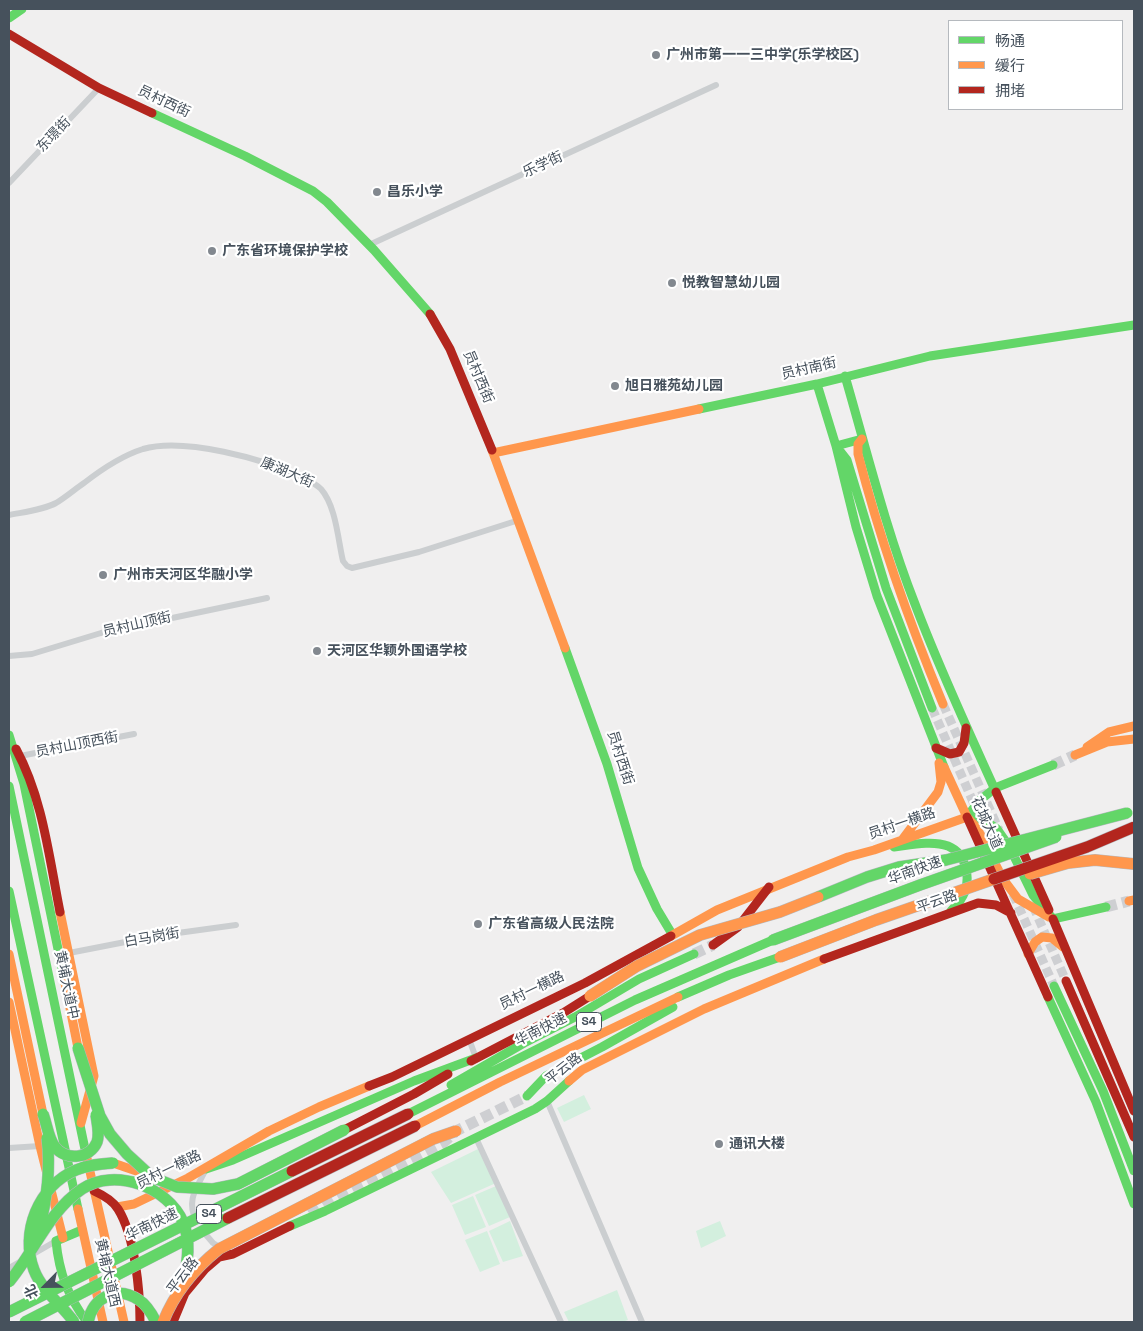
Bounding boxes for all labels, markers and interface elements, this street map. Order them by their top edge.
legend [948,20,1123,110]
text: 畅通 [995,31,1025,50]
place label: 广州市第一一三中学(乐学校区) [666,47,859,63]
marker: 广州市第一一三中学(乐学校区) [650,49,662,61]
text: 缓行 [995,56,1025,75]
text: 拥堵 [995,81,1025,100]
street label: 员村西街 [135,83,193,121]
street label: 东璟街 [33,114,75,156]
street label: 乐学街 [520,149,566,181]
place label: 昌乐小学 [387,184,443,200]
marker: 昌乐小学 [371,186,383,198]
place label: 广东省环境保护学校 [222,243,348,259]
marker: 广东省环境保护学校 [206,245,218,257]
place label: 悦教智慧幼儿园 [682,275,780,291]
marker: 悦教智慧幼儿园 [666,277,678,289]
street label: 员村西街 [459,348,497,406]
street label: 员村南街 [780,355,838,383]
place label: 旭日雅苑幼儿园 [625,378,723,394]
marker: 旭日雅苑幼儿园 [609,380,621,392]
street label: 康湖大街 [258,454,316,492]
place label: 广州市天河区华融小学 [113,567,253,583]
marker: 广州市天河区华融小学 [97,569,109,581]
street label: 员村山顶街 [101,609,173,641]
place label: 天河区华颖外国语学校 [327,643,467,659]
marker: 天河区华颖外国语学校 [311,645,323,657]
street label: 员村山顶西街 [34,729,120,761]
street label: 员村西街 [603,729,637,787]
street label: 花城大道 [967,794,1005,852]
street label: 员村一横路 [866,805,938,843]
street label: 华南快速 [886,854,944,888]
street label: 平云路 [914,887,960,917]
place label: 广东省高级人民法院 [488,916,614,932]
marker: 广东省高级人民法院 [472,918,484,930]
street label: 白马岗街 [123,925,181,951]
street label: 黄埔大道中 [51,949,81,1021]
street label: 员村一横路 [497,968,567,1014]
street label: 华南快速 [512,1010,570,1050]
road number: S4 [576,1012,602,1032]
street label: 平云路 [542,1049,586,1089]
place label: 通讯大楼 [729,1136,785,1152]
marker: 通讯大楼 [713,1138,725,1150]
street label: 员村一横路 [134,1147,204,1193]
road number: S4 [196,1204,222,1224]
street label: 华南快速 [123,1205,181,1245]
street label: 黄埔大道西 [91,1237,123,1309]
street label: 平云路 [164,1254,202,1298]
north arrow [20,1261,70,1311]
text: 北 [20,1282,42,1302]

